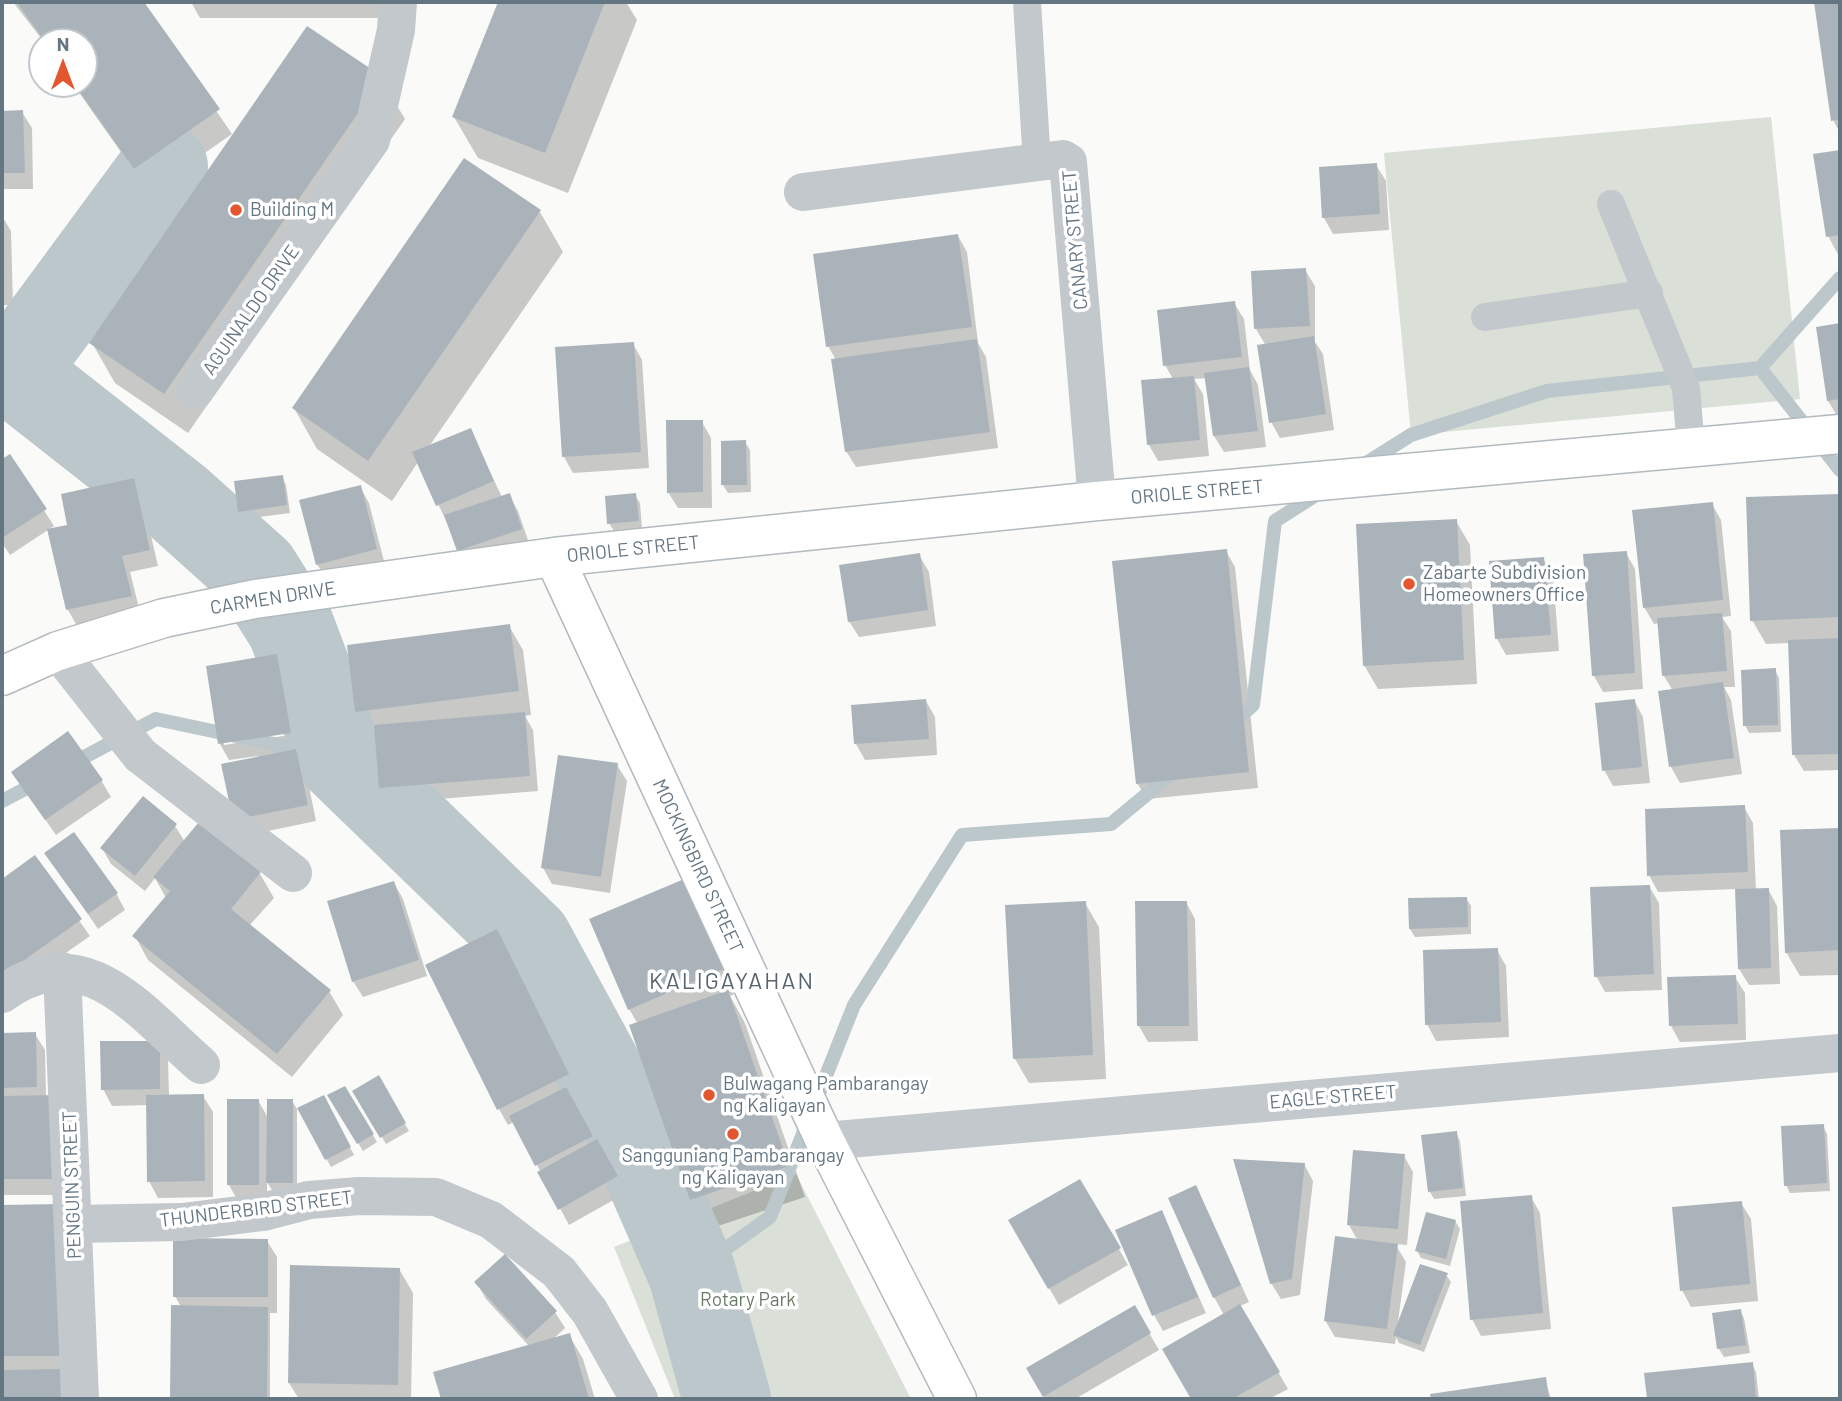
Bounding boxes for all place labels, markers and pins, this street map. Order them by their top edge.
place label: Building M [250,199,334,221]
marker: Building M [228,202,244,218]
place label: Zabarte Subdivision Homeowners Office [1423,562,1586,606]
marker: Zabarte Subdivision Homeowners Office [1401,576,1417,592]
place label: Bulwagang Pambarangay ng Kaligayan [723,1073,929,1117]
marker: Bulwagang Pambarangay ng Kaligayan [701,1087,717,1103]
marker: Sangguniang Pambarangay ng Kaligayan [725,1126,741,1142]
place label: Sangguniang Pambarangay ng Kaligayan [622,1145,844,1189]

